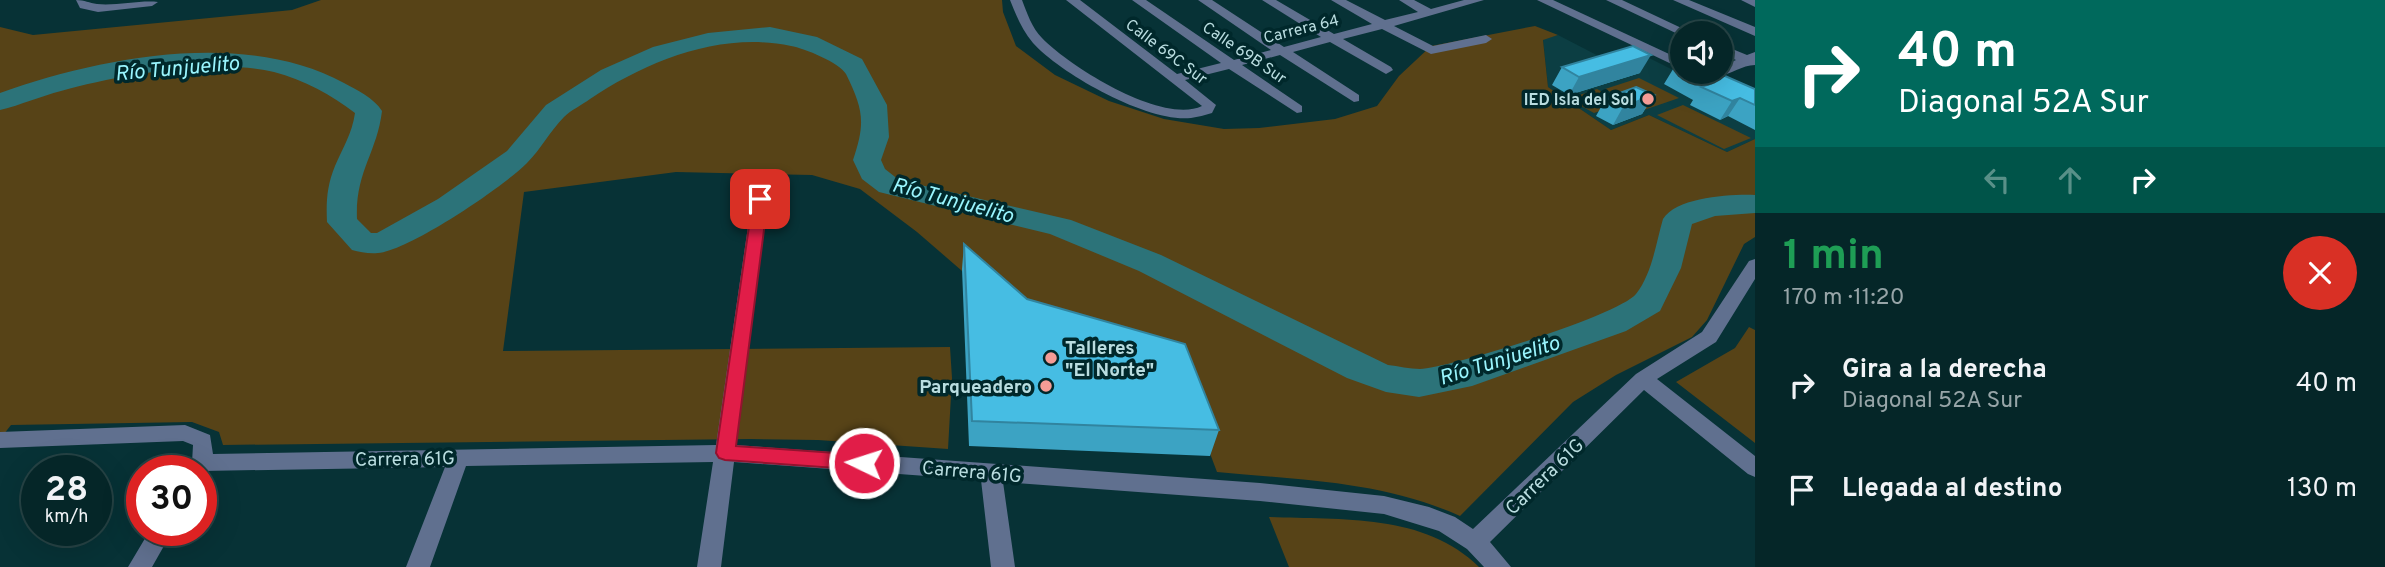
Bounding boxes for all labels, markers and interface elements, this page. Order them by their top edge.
street label: Carrera 64 [1262,11,1341,49]
street label: Calle 69C Sur [1121,15,1211,90]
street label: Calle 69B Sur [1198,18,1290,89]
map controls [1670,21,1733,84]
button: sound [1670,21,1733,84]
text: 40 m [1898,23,2017,85]
icon: right [1783,28,1874,119]
water label: Río Tunjuelito [114,51,241,88]
text: Diagonal 52A Sur [1898,84,2149,124]
place label: IED Isla del Sol [1524,91,1634,111]
marker: IED Isla del Sol [1640,91,1656,107]
icon: left [1978,161,2016,199]
icon: ahead [2051,161,2089,199]
icon: right [2124,161,2162,199]
pin [730,169,790,229]
water label: Río Tunjuelito [889,172,1017,231]
icon: arrive [741,180,779,218]
text: 1 min [1783,231,1884,284]
button: close [2283,236,2357,310]
text: 170 m · 11:20 [1783,284,1904,313]
water label: Río Tunjuelito [1436,330,1564,393]
place label: Talleres "El Norte" [1065,337,1154,383]
marker: Talleres "El Norte" [1043,350,1059,366]
text: Gira a la derecha [1842,354,2047,387]
icon: right [1783,366,1821,404]
text: 40 m [2296,368,2357,401]
place label: Parqueadero [919,376,1032,400]
marker: Parqueadero [1038,378,1054,394]
text: Diagonal 52A Sur [1842,387,2022,416]
position arrow [827,426,901,500]
street label: Carrera 61G [1501,434,1590,521]
street label: Carrera 61G [355,447,455,473]
speed limit sign: 30 [126,455,217,546]
street label: Carrera 61G [921,457,1023,489]
text: 28 [45,469,88,513]
icon: arrive [1783,471,1821,509]
text: Llegada al destino [1842,473,2062,506]
text: 130 m [2287,473,2357,506]
text: km/h [45,506,88,529]

